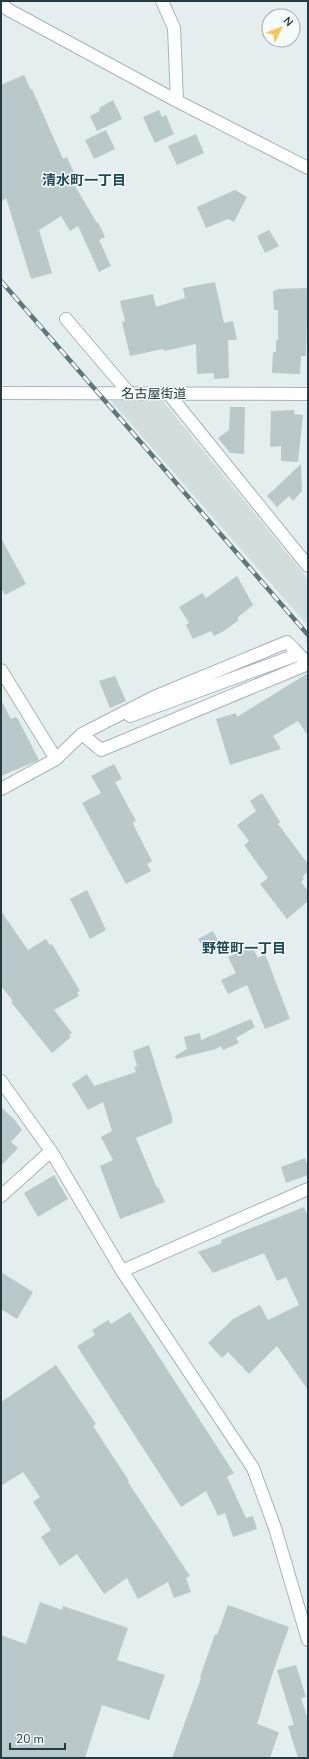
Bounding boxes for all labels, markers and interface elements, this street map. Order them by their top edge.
north arrow [261,8,301,48]
text: N [280,14,296,30]
district label: 清水町一丁目 [42,171,126,190]
street label: 名古屋街道 [121,385,187,403]
district label: 野笹町一丁目 [202,939,286,958]
scale bar [10,1725,65,1751]
text: 20 m [16,1731,44,1747]

